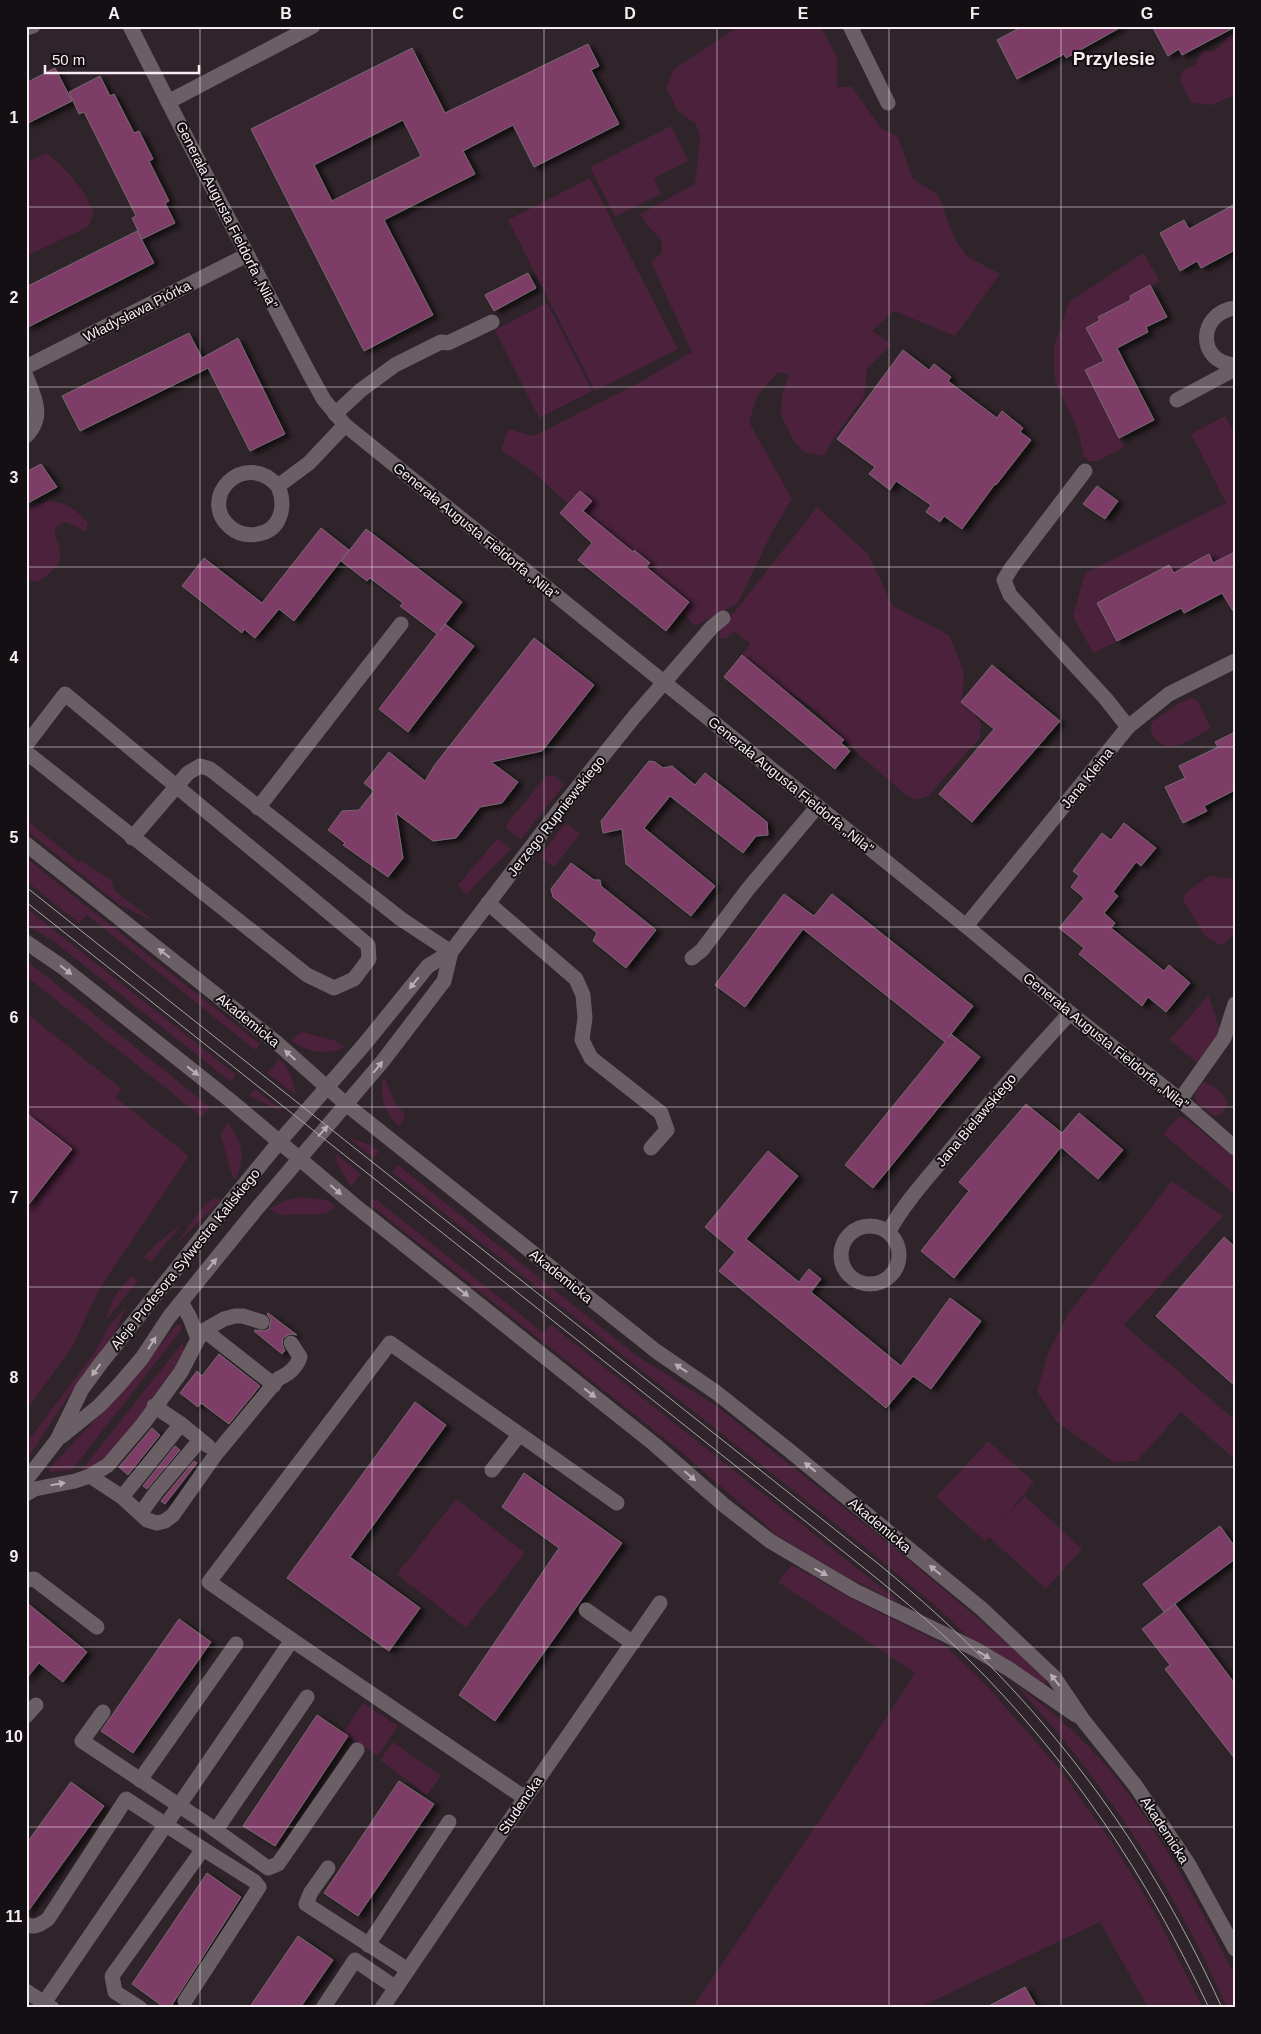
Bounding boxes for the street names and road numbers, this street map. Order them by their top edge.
street label: Generała Augusta Fieldorfa „Nila” [173,119,281,311]
street label: Władysława Piórka [81,277,194,345]
street label: Generała Augusta Fieldorfa „Nila” [390,459,562,603]
street label: Generała Augusta Fieldorfa „Nila” [705,713,877,857]
street label: Jana Kleina [1058,744,1116,811]
street label: Jerzego Rupniewskiego [504,752,608,879]
street label: Generała Augusta Fieldorfa „Nila” [1020,969,1192,1113]
street label: Akademicka [213,990,283,1050]
street label: Jana Bielawskiego [933,1070,1020,1170]
street label: Aleje Profesora Sylwestra Kaliskiego [107,1165,263,1353]
street label: Akademicka [526,1246,596,1306]
street label: Akademicka [846,1494,915,1556]
street label: Studencka [495,1773,545,1837]
street label: Akademicka [1138,1794,1193,1867]

